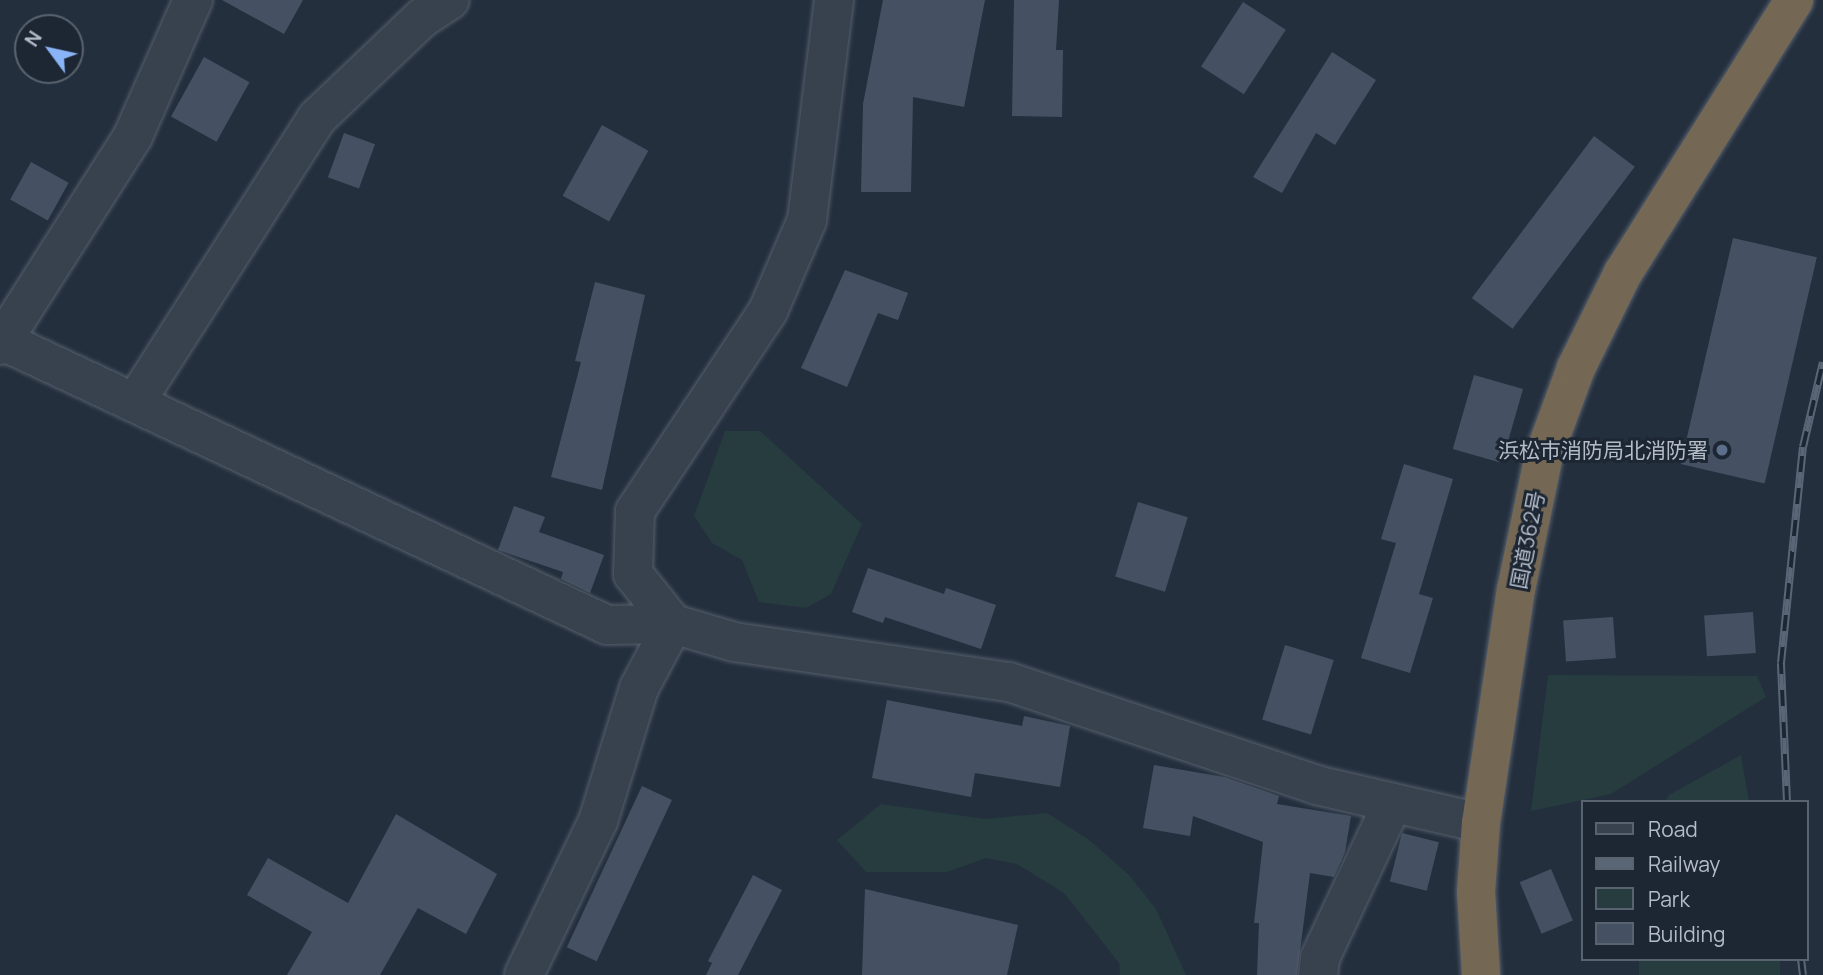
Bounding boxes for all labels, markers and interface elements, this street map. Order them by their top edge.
north arrow [14,14,84,84]
text: N [18,26,48,51]
place label: 浜松市消防局北消防署 [1498,437,1708,463]
marker: 浜松市消防局北消防署 [1714,442,1730,458]
street label: 国道362号 [1505,489,1549,591]
legend [1582,800,1809,961]
text: Road [1648,815,1698,843]
text: Railway [1648,850,1720,878]
text: Park [1648,885,1690,913]
text: Building [1648,920,1725,948]

